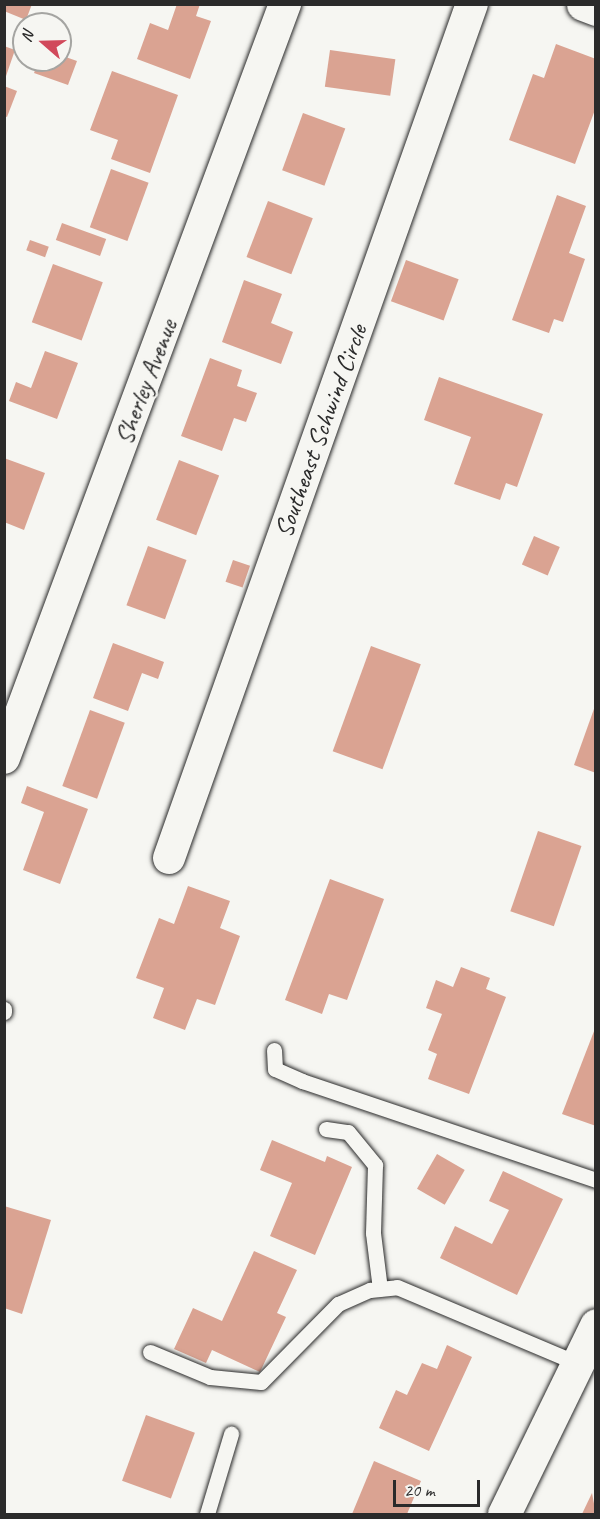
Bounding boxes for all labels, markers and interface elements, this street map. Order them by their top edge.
north arrow [12,12,72,72]
text: N [16,28,38,45]
street label: Sherley Avenue [108,315,184,449]
street label: Southeast Schwind Circle [268,321,374,541]
scale bar [396,1468,483,1506]
text: 20 m [404,1479,435,1501]

